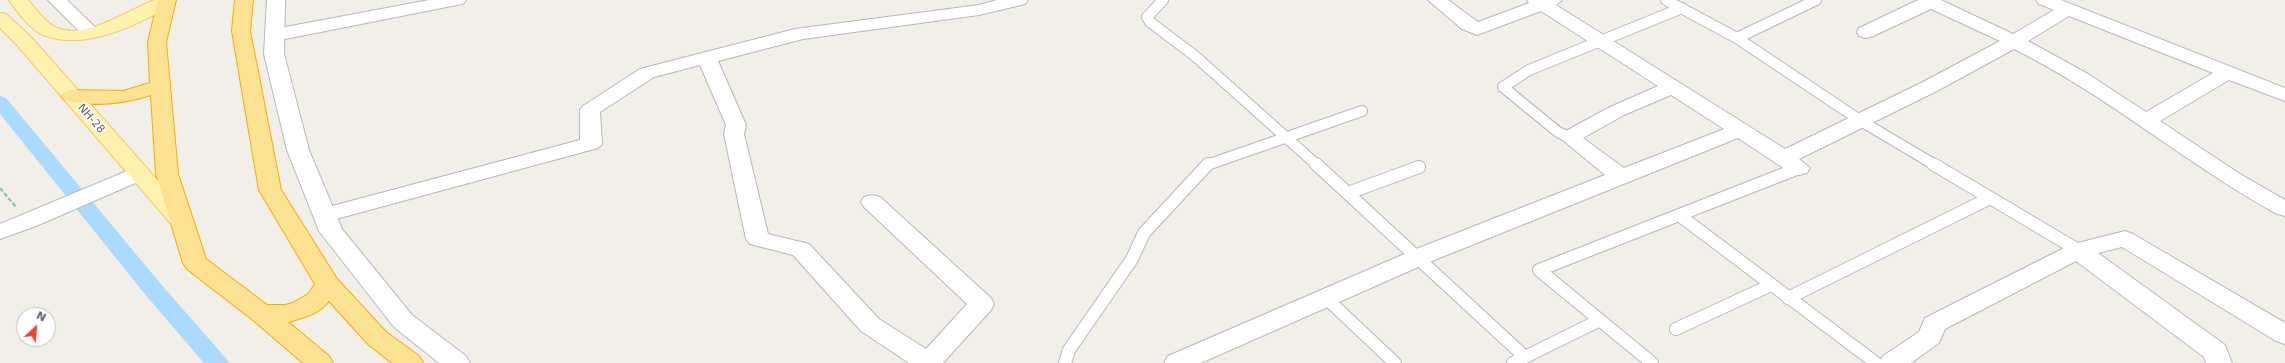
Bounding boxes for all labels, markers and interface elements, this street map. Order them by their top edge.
street label: NH-28 [75,102,107,136]
north arrow [16,307,56,347]
text: N [34,309,48,325]

